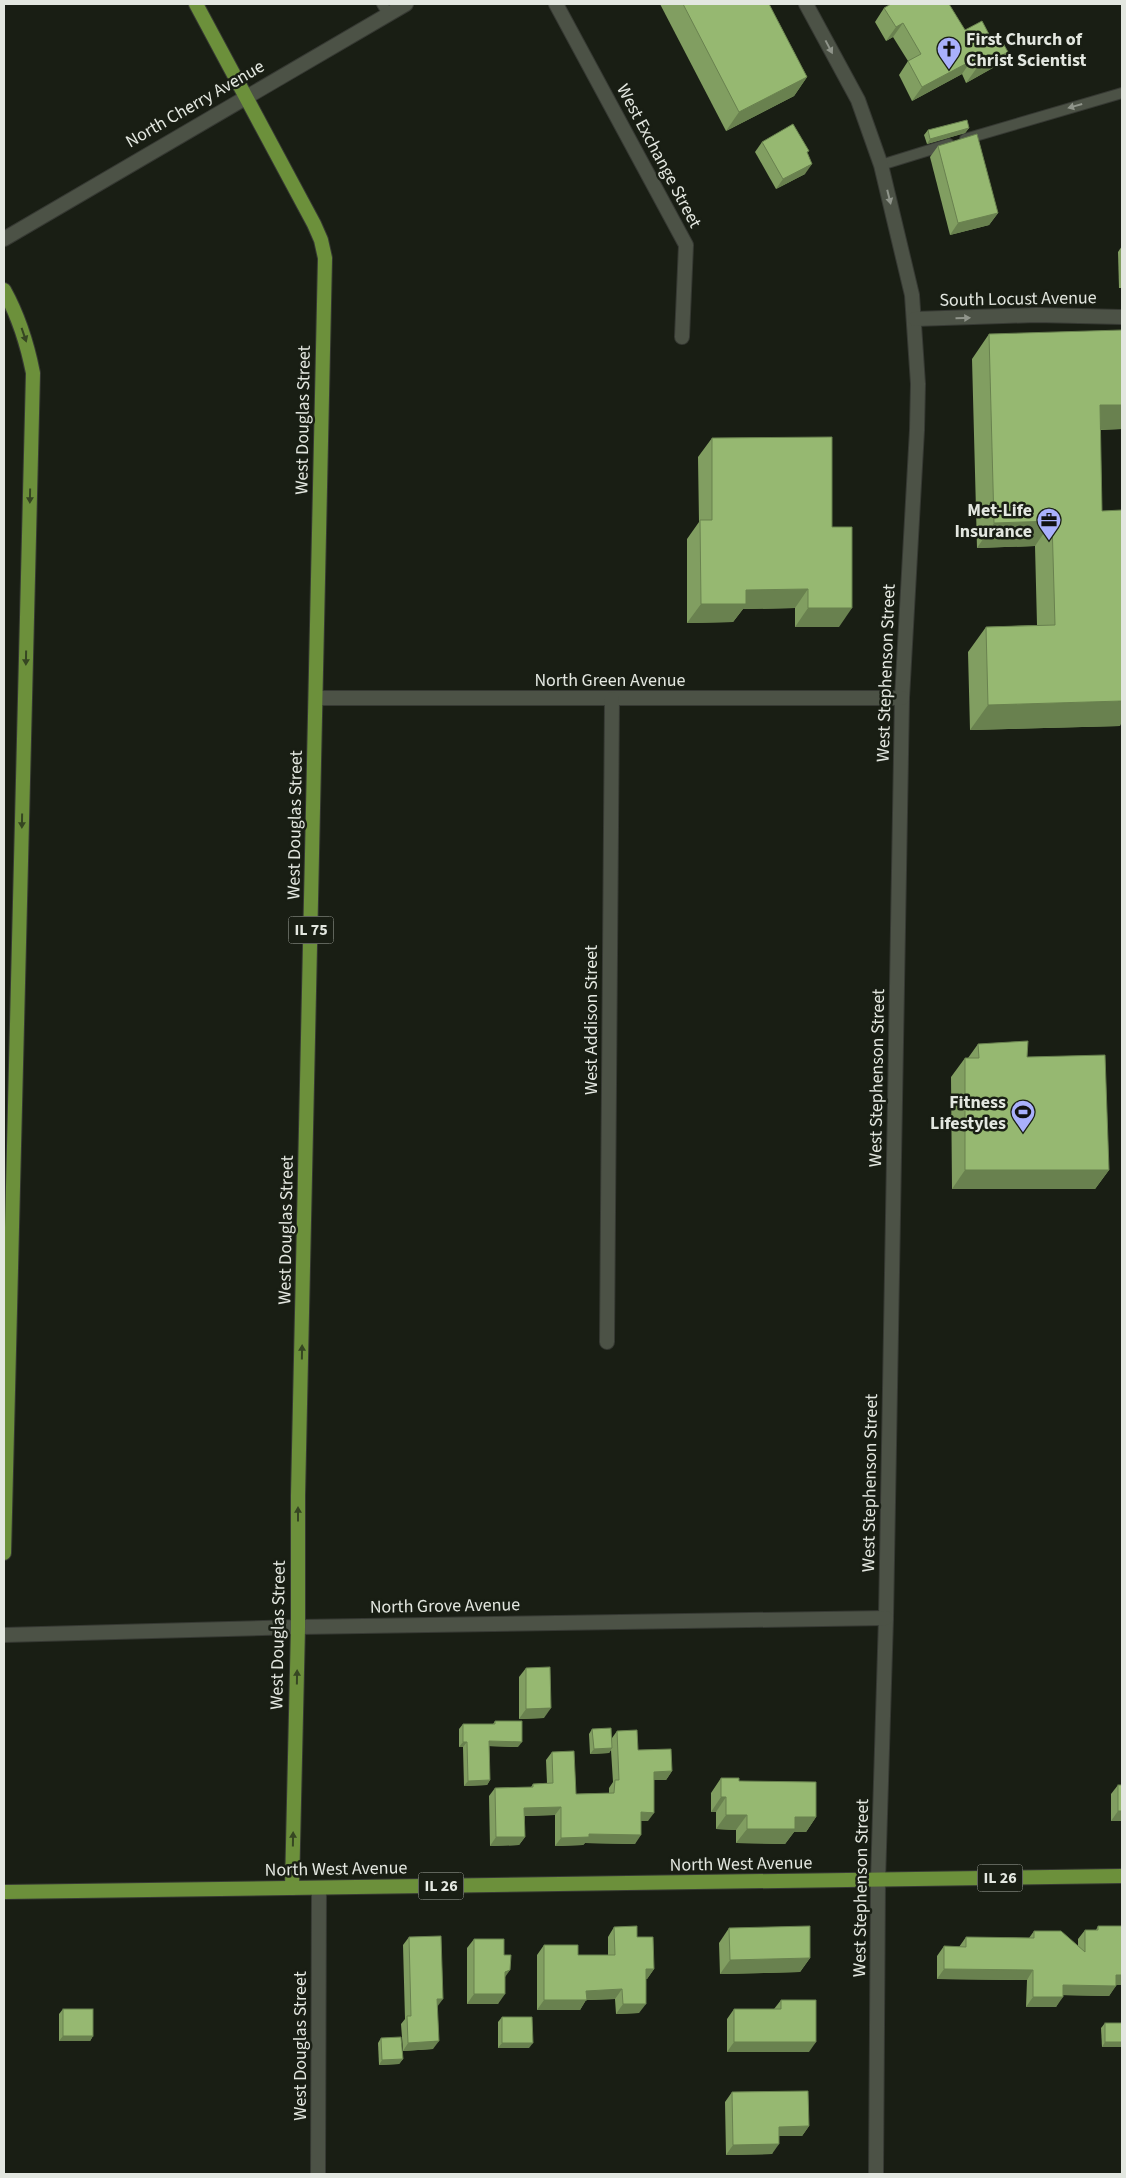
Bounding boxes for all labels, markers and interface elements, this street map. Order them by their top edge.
place label: First Church of Christ Scientist [966,27,1086,73]
church icon: First Church of Christ Scientist [936,36,962,70]
one-way arrow [825,39,833,54]
street label: North Cherry Avenue [121,54,269,154]
street label: West Exchange Street [610,80,708,232]
one-way arrow [1068,103,1083,111]
one-way arrow [885,190,893,205]
street label: South Locust Avenue [939,285,1097,313]
one-way arrow [956,313,972,321]
one-way arrow [21,327,28,342]
street label: West Douglas Street [289,345,317,495]
one-way arrow [26,488,34,504]
place label: Met-Life Insurance [954,498,1032,544]
office icon: Met-Life Insurance [1036,507,1062,541]
street label: West Stephenson Street [870,583,902,763]
one-way arrow [22,651,30,667]
street label: North Green Avenue [534,668,686,693]
street label: West Douglas Street [281,750,309,900]
one-way arrow [18,813,26,829]
road number: IL 75 [288,916,334,944]
street label: West Addison Street [579,945,604,1095]
street label: West Stephenson Street [863,989,891,1167]
place label: Fitness Lifestyles [930,1090,1006,1136]
sports icon: Fitness Lifestyles [1010,1099,1036,1133]
street label: West Douglas Street [272,1155,300,1305]
one-way arrow [298,1344,306,1360]
street label: West Stephenson Street [856,1394,884,1572]
one-way arrow [294,1506,302,1522]
street label: West Douglas Street [264,1560,292,1710]
street label: North Grove Avenue [370,1592,520,1620]
one-way arrow [293,1669,301,1685]
street label: West Stephenson Street [847,1799,875,1977]
one-way arrow [290,1831,298,1847]
street label: North West Avenue [670,1850,813,1878]
street label: North West Avenue [265,1855,408,1883]
road number: IL 26 [978,1865,1022,1892]
road number: IL 26 [418,1872,464,1900]
street label: West Douglas Street [288,1971,313,2121]

